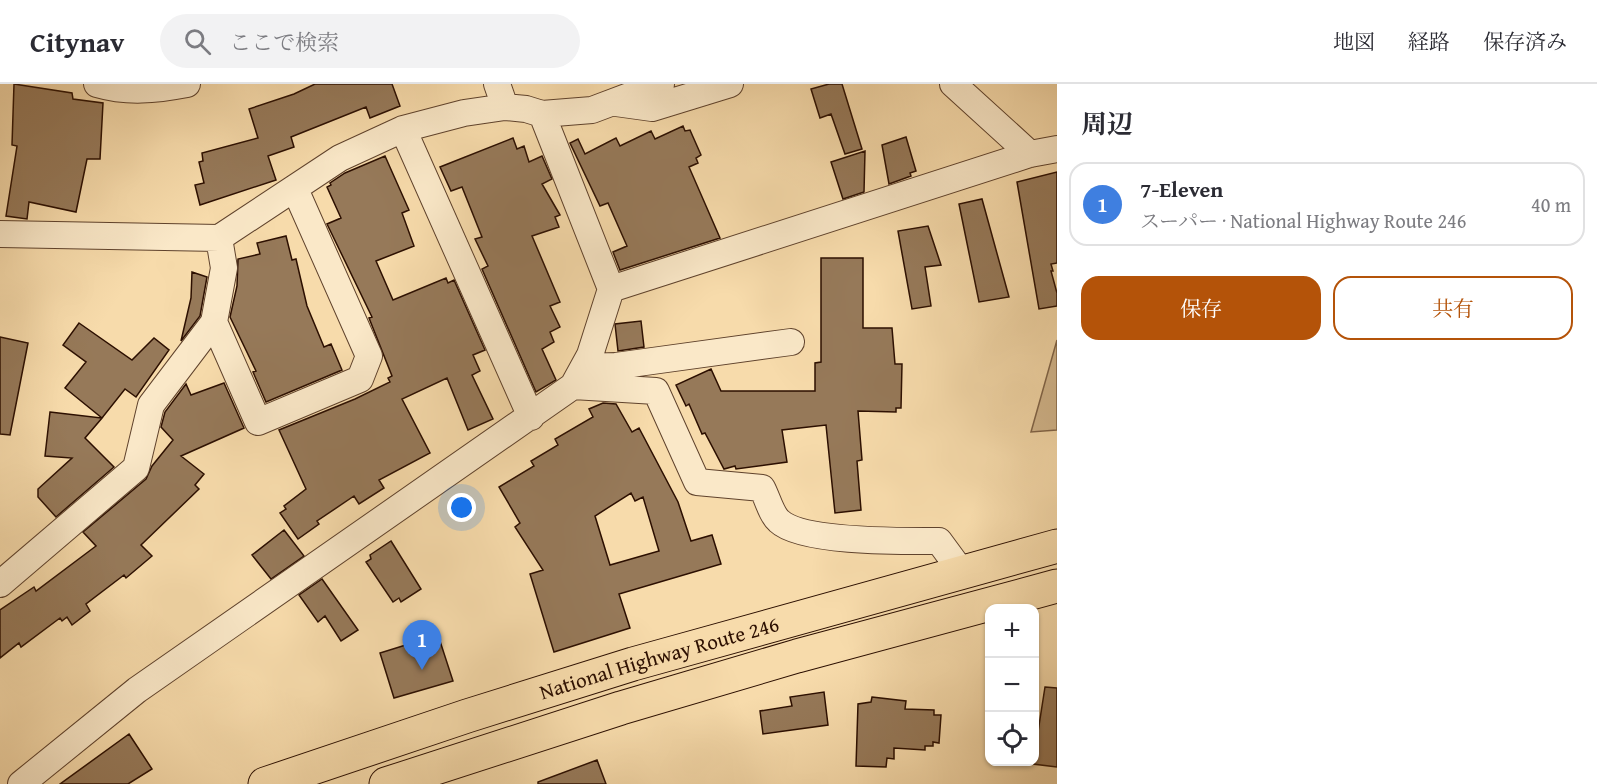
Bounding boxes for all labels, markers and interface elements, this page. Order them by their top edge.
search box [160,14,580,68]
text: Citynav [30,21,124,62]
icon: search [181,25,214,58]
text: ここで検索 [229,26,339,58]
text: 地図 [1333,26,1375,57]
text: 経路 [1408,26,1450,57]
text: 保存済み [1483,26,1567,57]
text: 周辺 [1081,104,1133,143]
text: 7-Eleven [1140,173,1223,205]
text: 1 [1097,190,1108,219]
text: 40 m [1531,190,1571,219]
text: スーパー · National Highway Route 246 [1140,206,1466,235]
button: 保存 [1081,276,1321,340]
button: 共有 [1333,276,1573,340]
your location [447,493,476,522]
map controls [985,604,1039,766]
button: + [985,604,1039,658]
street label: National Highway Route 246 [535,608,782,707]
pin: 1 [402,620,442,670]
button: − [985,658,1039,712]
button: locate [985,712,1039,766]

